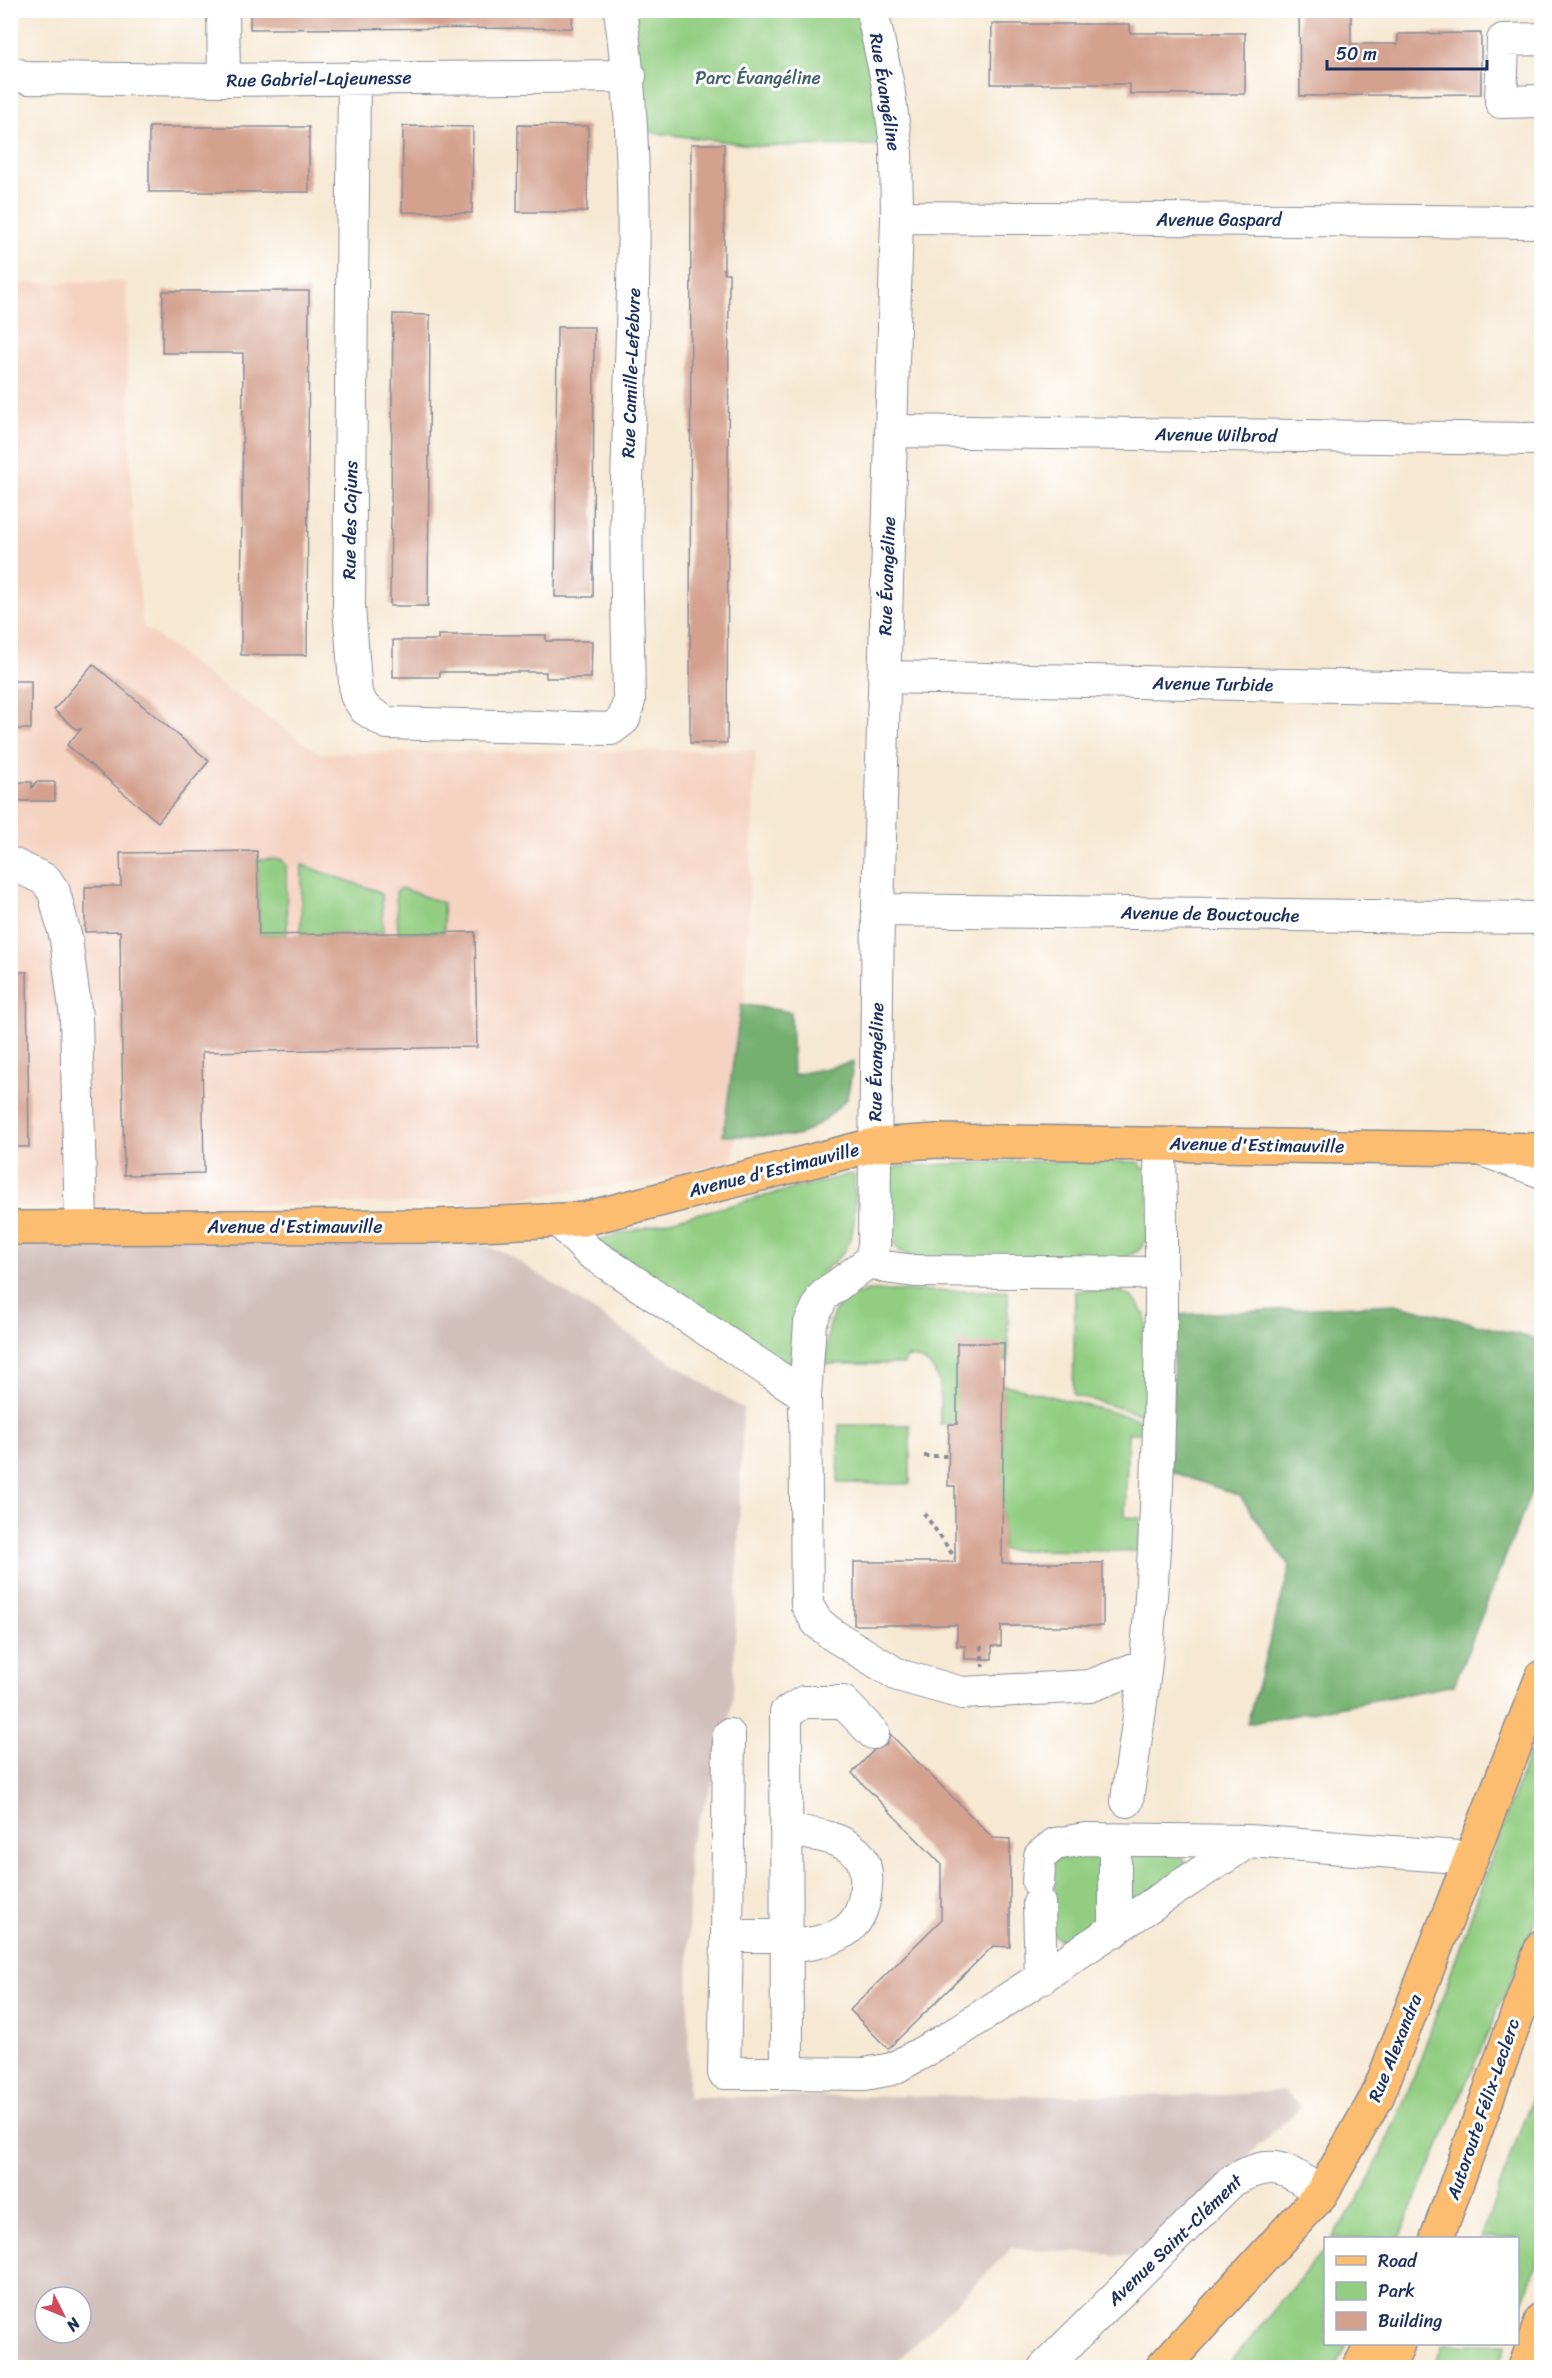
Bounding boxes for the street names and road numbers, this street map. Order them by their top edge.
street label: Rue Évangéline [860,31,910,153]
street label: Rue Gabriel-Lajeunesse [226,61,412,97]
street label: Avenue Gaspard [1155,204,1283,236]
street label: Rue Camille-Lefebvre [612,287,650,459]
street label: Avenue Wilbrod [1154,418,1279,452]
street label: Rue des Cajuns [333,460,367,580]
street label: Rue Évangéline [869,516,905,636]
street label: Avenue Turbide [1151,667,1274,701]
street label: Avenue de Bouctouche [1120,896,1300,932]
street label: Rue Évangéline [859,1002,893,1122]
street label: Avenue d'Estimauville [1168,1127,1345,1163]
street label: Avenue d'Estimauville [684,1133,863,1207]
street label: Avenue d'Estimauville [207,1211,382,1243]
street label: Rue Alexandra [1359,1988,1432,2107]
street label: Autoroute Félix-Leclerc [1437,2014,1529,2205]
street label: Avenue Saint-Clément [1099,2166,1251,2314]

